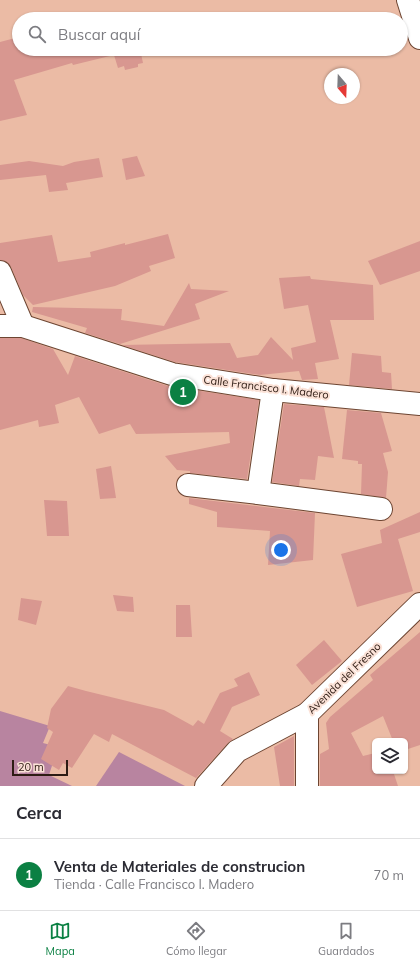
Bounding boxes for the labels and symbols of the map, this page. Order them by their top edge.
north arrow [324,68,360,104]
street label: Calle Francisco I. Madero [203,372,329,402]
pin: 1 [170,377,196,407]
your location [271,540,291,560]
street label: Avenida del Fresno [304,639,384,717]
scale bar [12,758,68,777]

